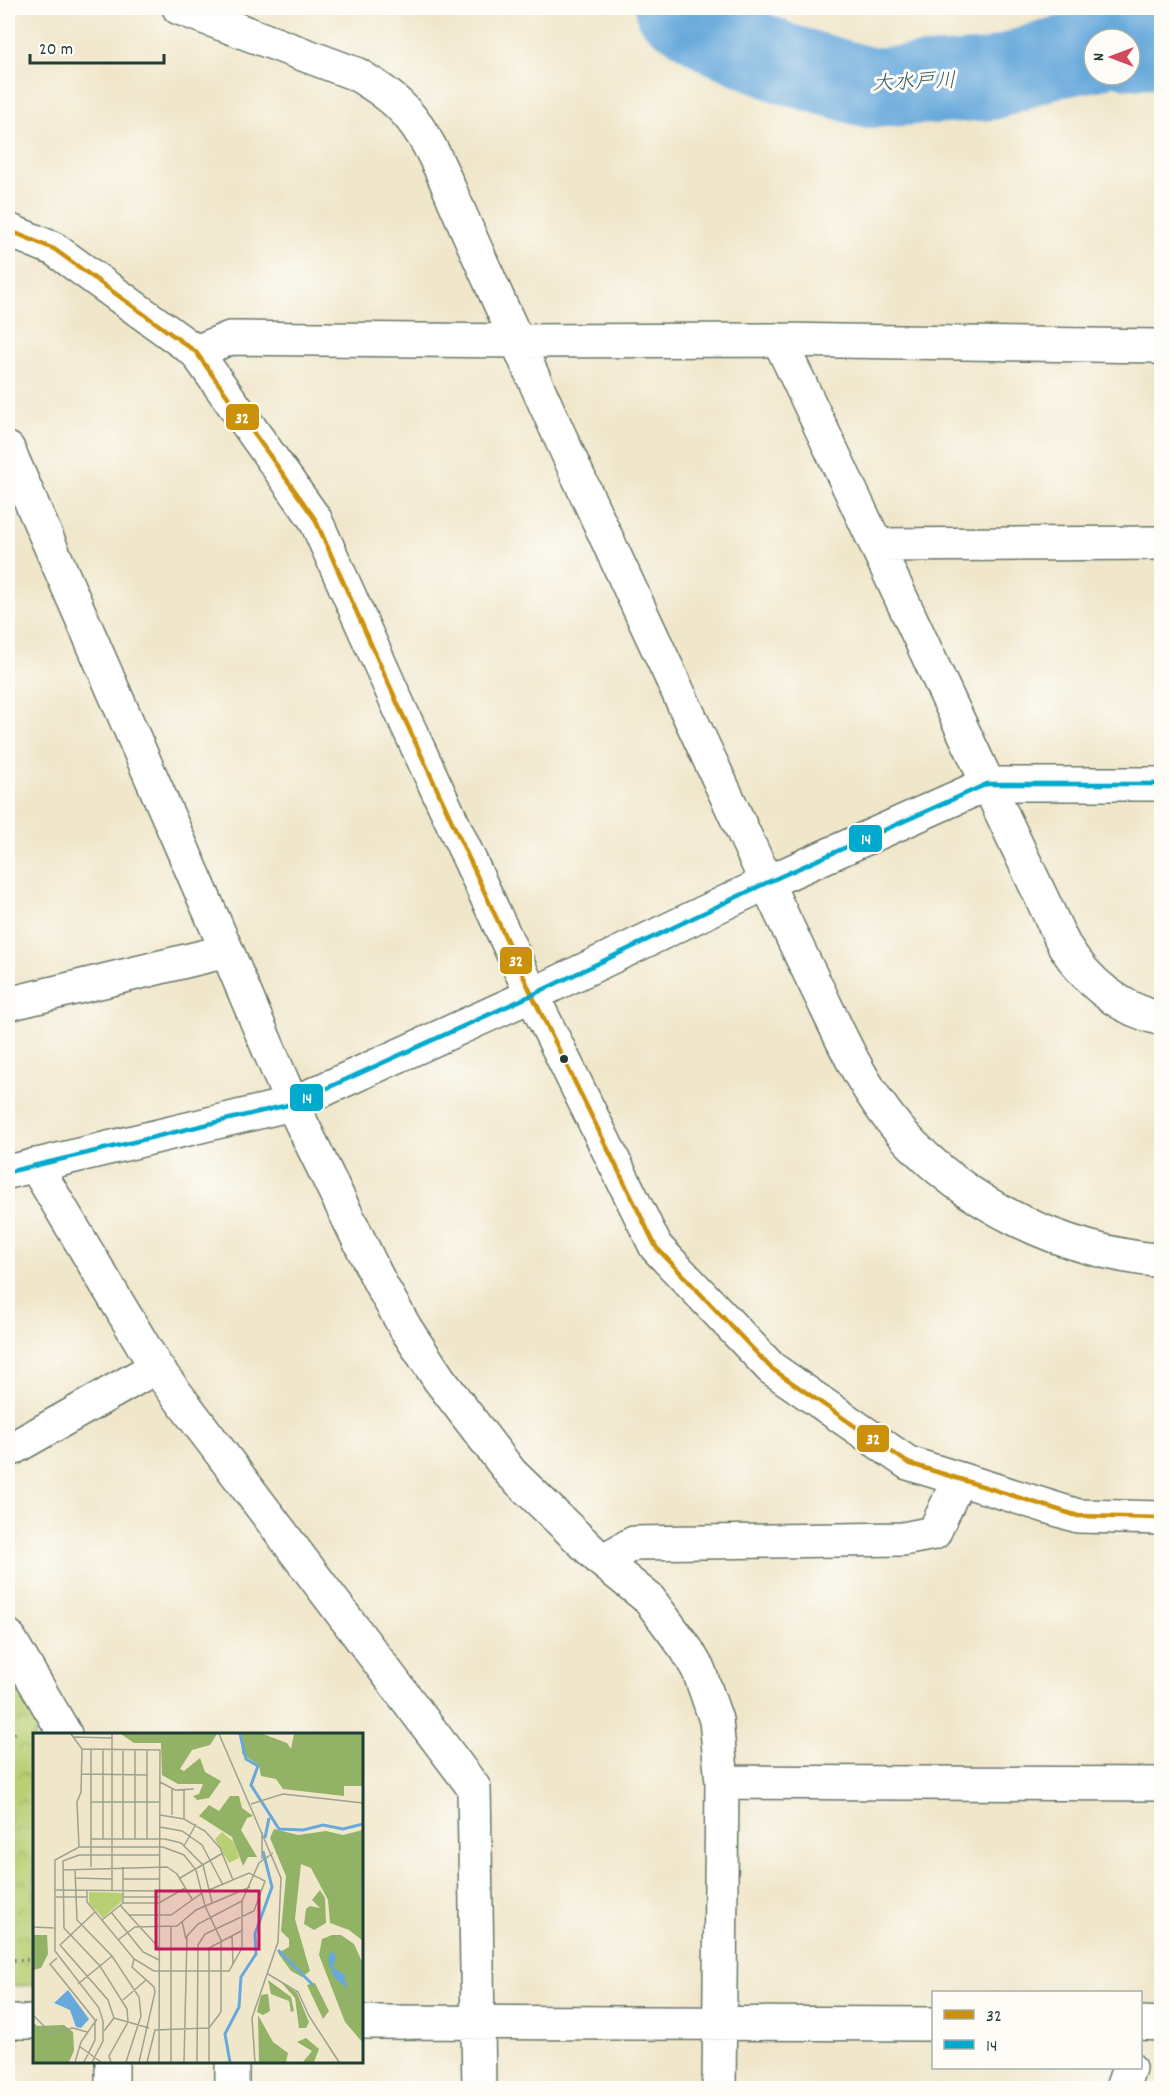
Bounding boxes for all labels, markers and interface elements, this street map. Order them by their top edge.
scale bar [30,27,164,65]
north arrow [1082,27,1142,87]
text: 20 m [39,38,73,63]
text: N [1088,53,1111,61]
water label: 大水戸川 [872,68,956,100]
line badge: 32 [225,403,260,431]
text: 32 [235,408,249,431]
line badge: 14 [848,824,883,853]
text: 14 [861,829,871,852]
line badge: 32 [499,946,533,975]
text: 32 [509,951,523,974]
unlabelled marker [558,1053,570,1065]
line badge: 14 [289,1083,324,1112]
text: 14 [302,1088,312,1111]
line badge: 32 [856,1424,890,1453]
text: 32 [866,1429,880,1452]
inset map [33,1733,363,2063]
legend [932,1991,1142,2069]
text: 32 [986,2005,1002,2030]
text: 14 [986,2035,997,2060]

